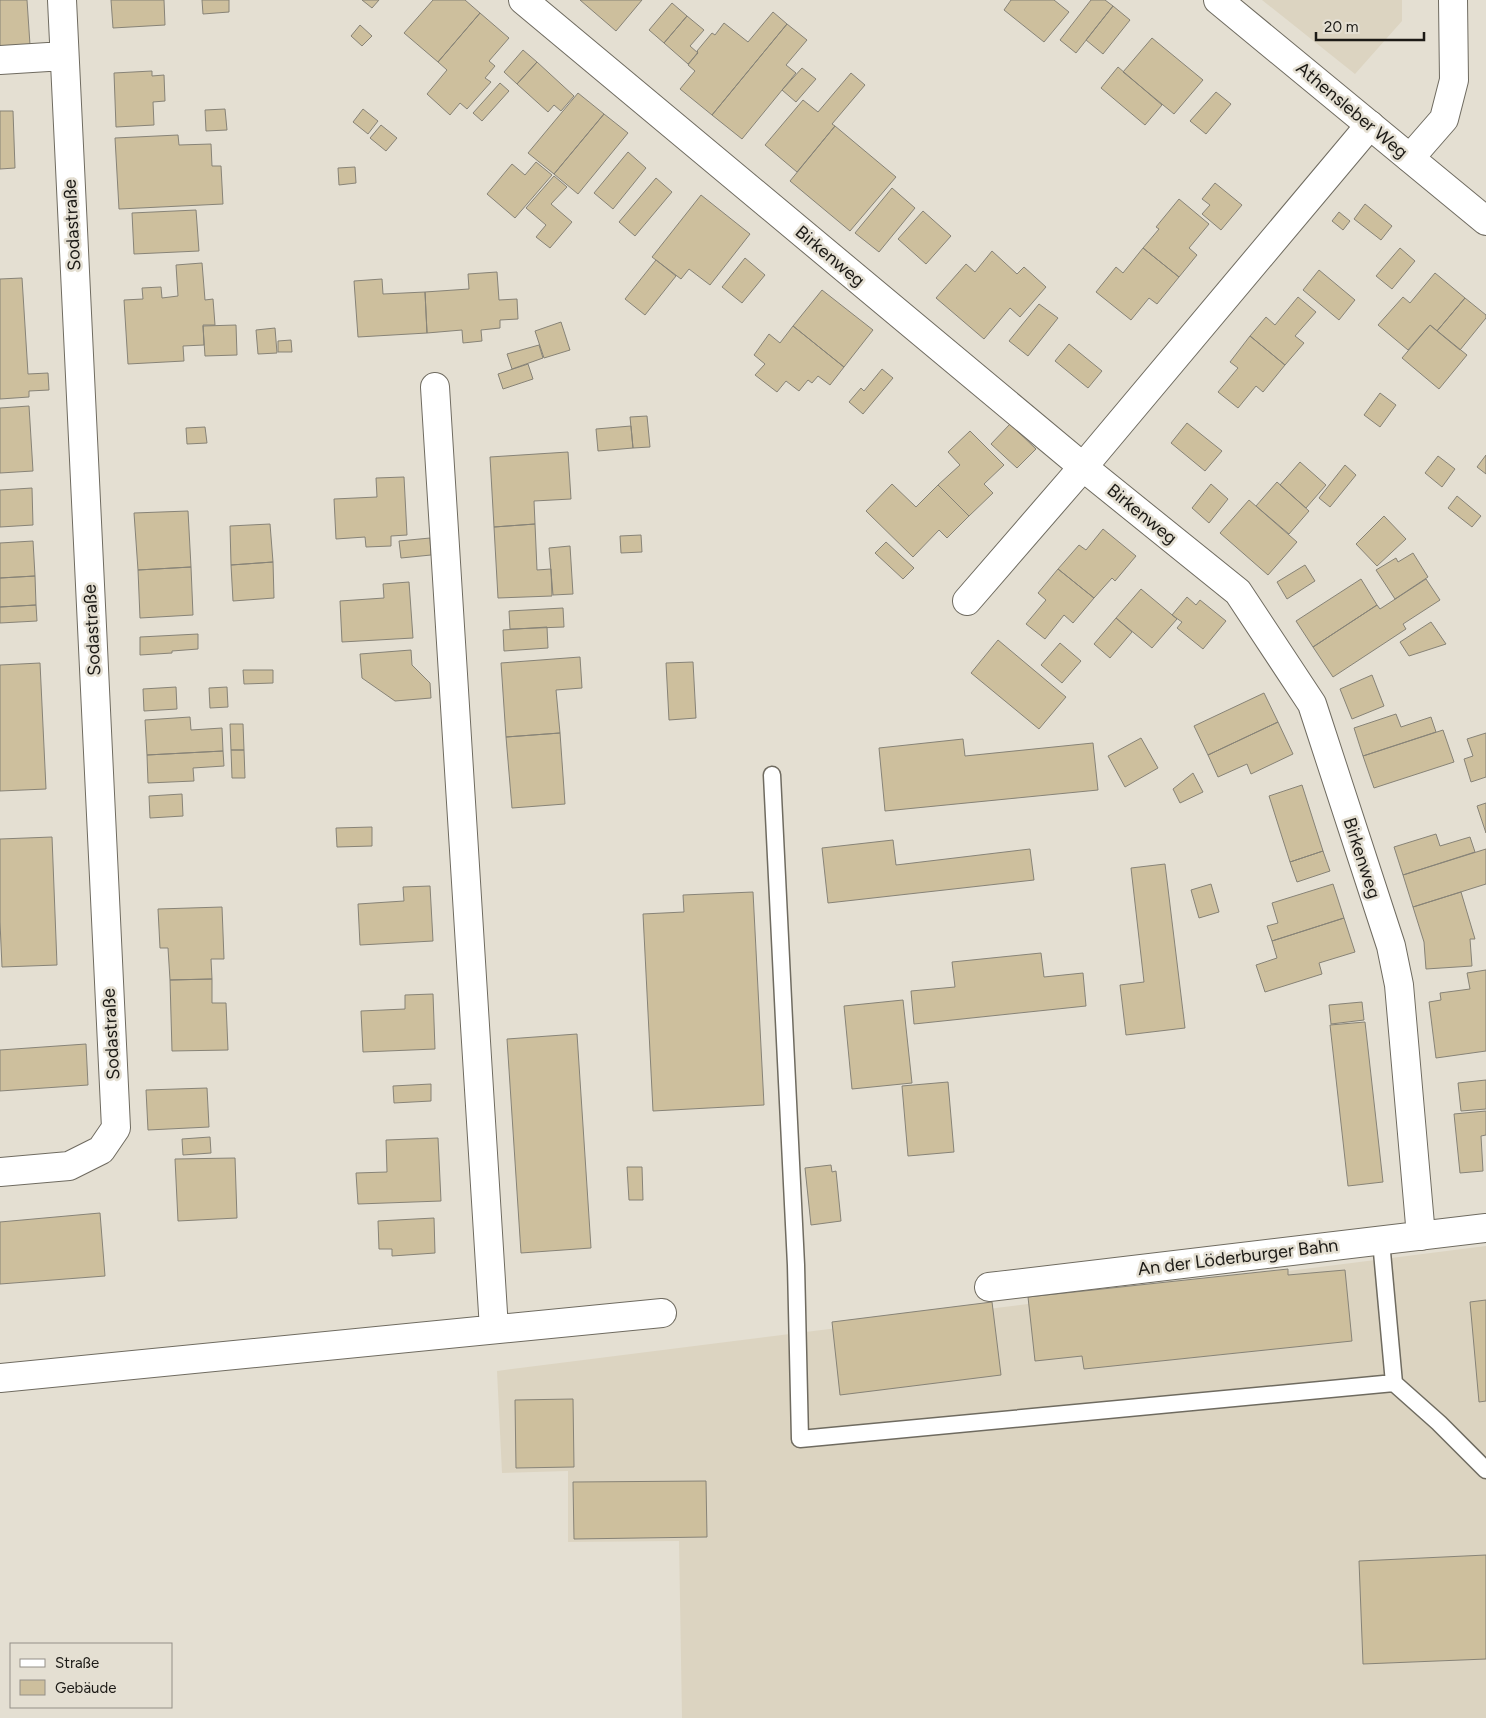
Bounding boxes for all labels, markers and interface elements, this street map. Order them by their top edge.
scale bar [1316,10,1424,42]
text: 20 m [1324,18,1358,36]
street label: Athensleber Weg [1292,57,1412,163]
street label: Sodastraße [59,178,85,271]
street label: Birkenweg [791,221,869,291]
street label: Birkenweg [1103,479,1181,549]
street label: Sodastraße [79,583,105,676]
street label: Birkenweg [1339,815,1385,901]
street label: Sodastraße [98,987,124,1080]
street label: An der Löderburger Bahn [1137,1234,1339,1280]
legend [10,1643,172,1708]
text: Straße [55,1654,99,1672]
text: Gebäude [55,1679,116,1697]

